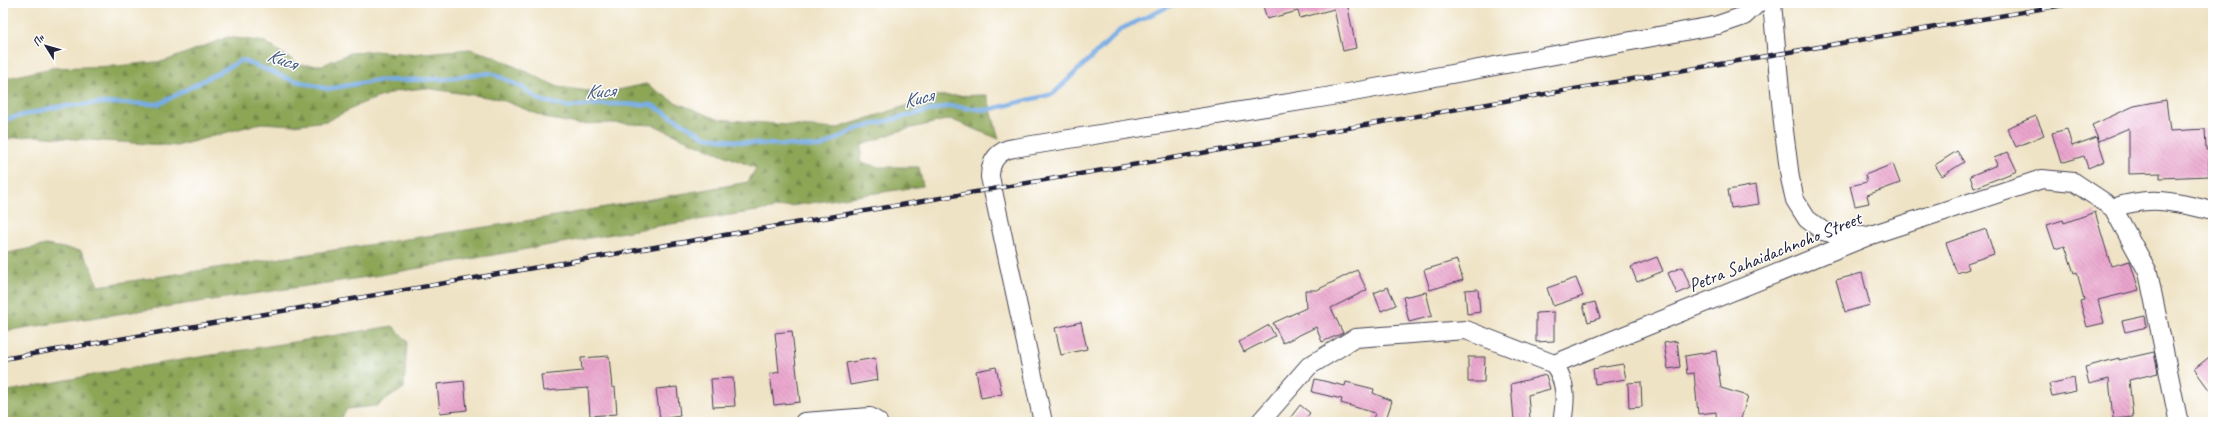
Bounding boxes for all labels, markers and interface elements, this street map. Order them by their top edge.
north arrow [26,26,66,66]
text: Пн [29,30,48,49]
water label: Кися [264,42,304,77]
water label: Кися [585,78,619,104]
water label: Кися [901,82,939,113]
street label: Petra Sahaidachnoho Street [1685,206,1866,298]

